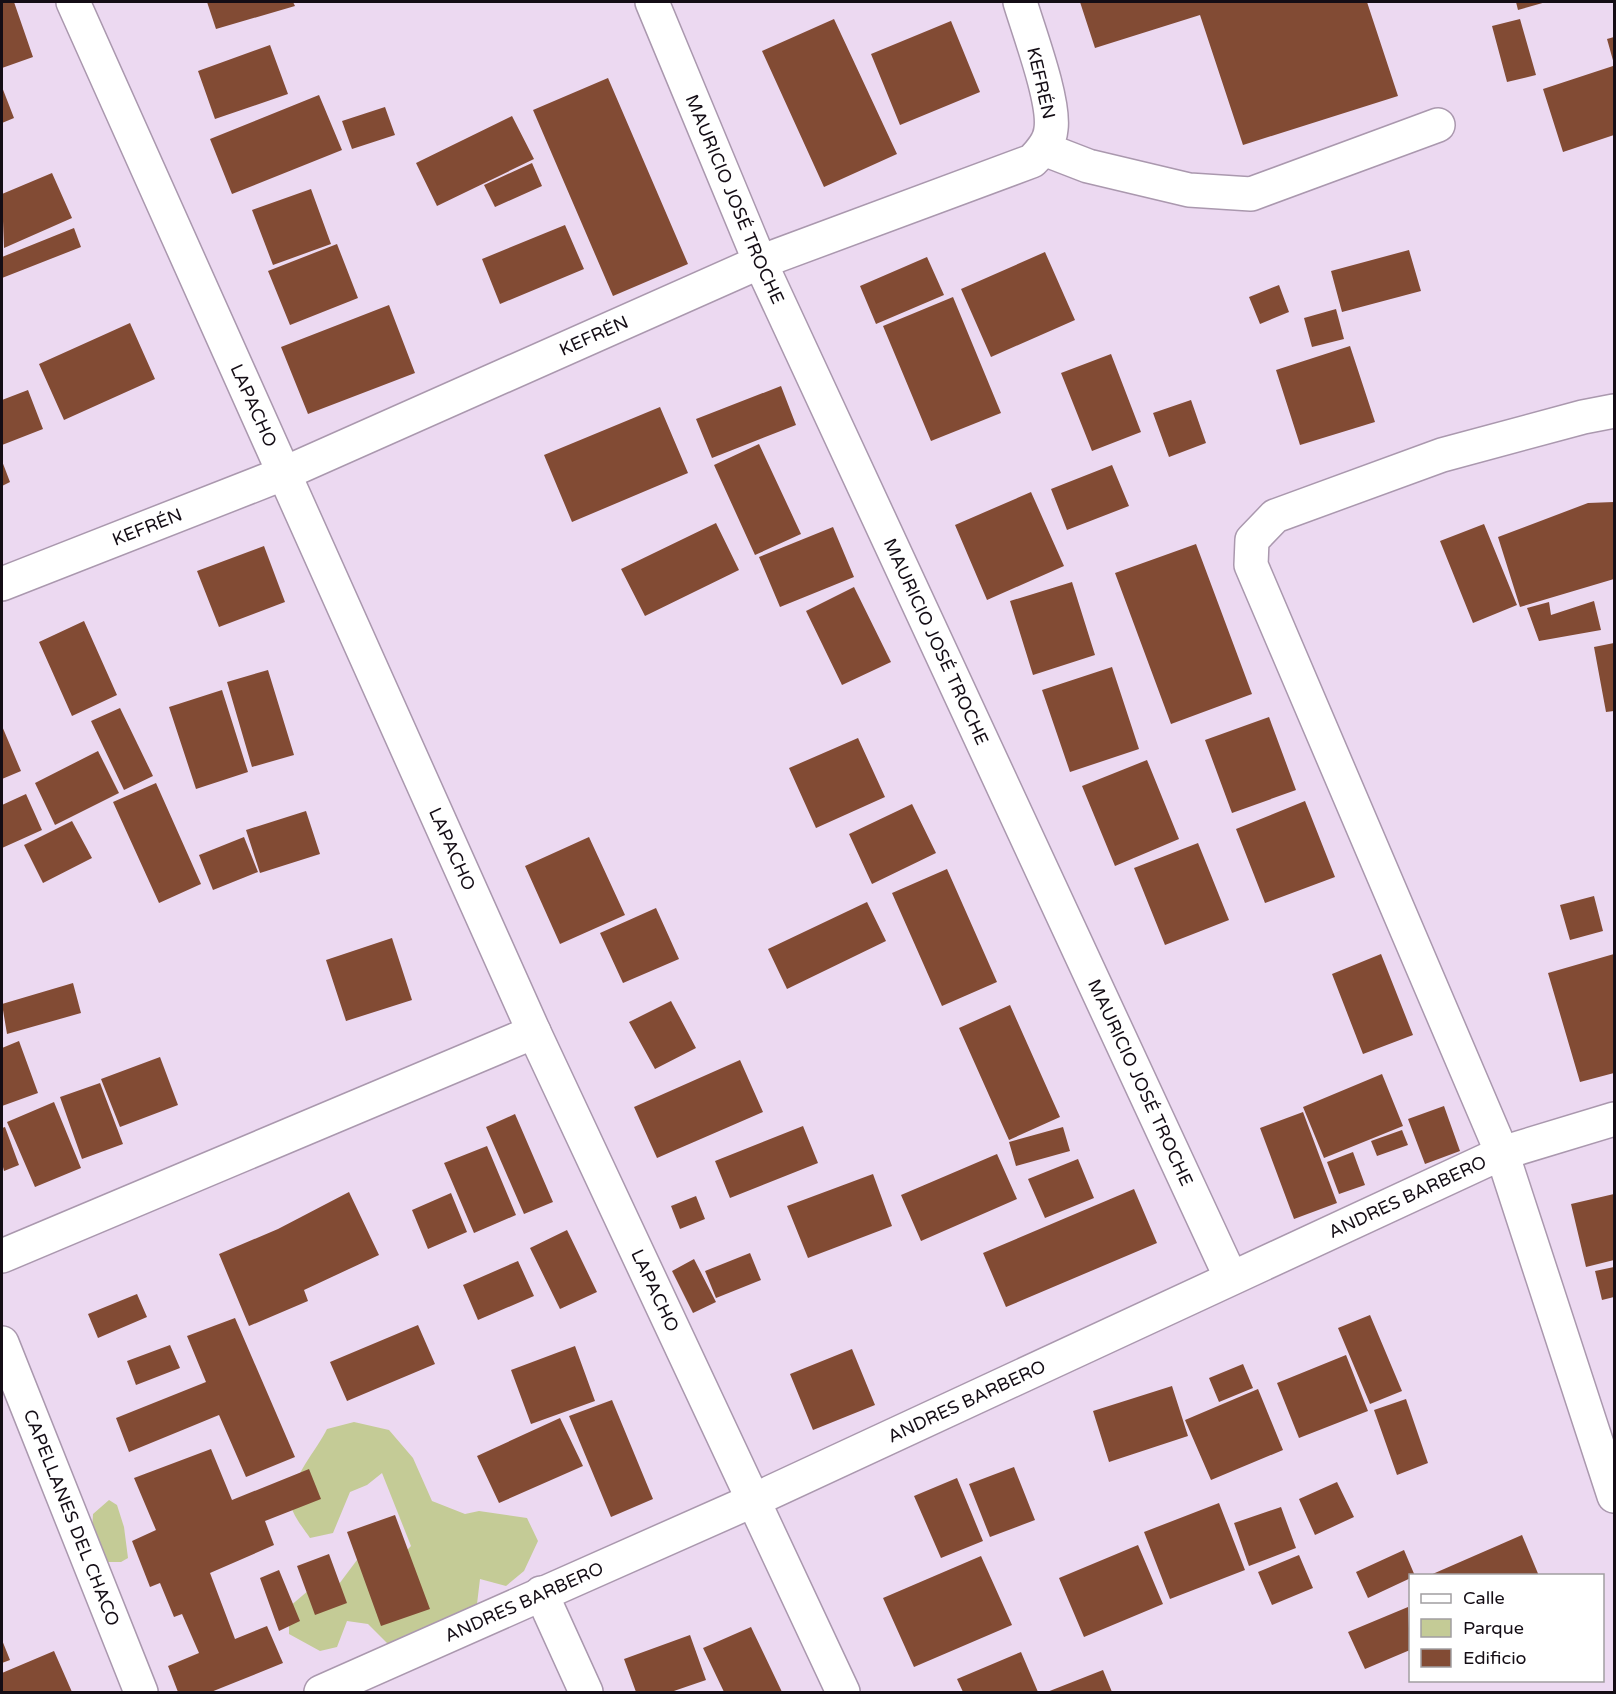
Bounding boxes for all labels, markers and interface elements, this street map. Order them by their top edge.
street label: KEFRÉN [1022,45,1060,121]
street label: MAURICIO JOSÉ TROCHE [681,91,789,308]
street label: KEFRÉN [556,311,632,361]
street label: LAPACHO [225,360,282,450]
street label: KEFRÉN [109,503,185,551]
street label: MAURICIO JOSÉ TROCHE [879,535,993,749]
street label: LAPACHO [424,804,480,894]
street label: MAURICIO JOSÉ TROCHE [1083,976,1198,1189]
street label: ANDRES BARBERO [1325,1151,1490,1243]
street label: LAPACHO [626,1246,684,1335]
street label: ANDRES BARBERO [884,1355,1049,1447]
street label: CAPELLANES DEL CHACO [19,1406,125,1629]
street label: ANDRES BARBERO [441,1557,607,1647]
legend [1409,1574,1604,1682]
text: Calle [1463,1587,1505,1609]
text: Parque [1463,1617,1524,1639]
text: Edificio [1463,1647,1527,1669]

